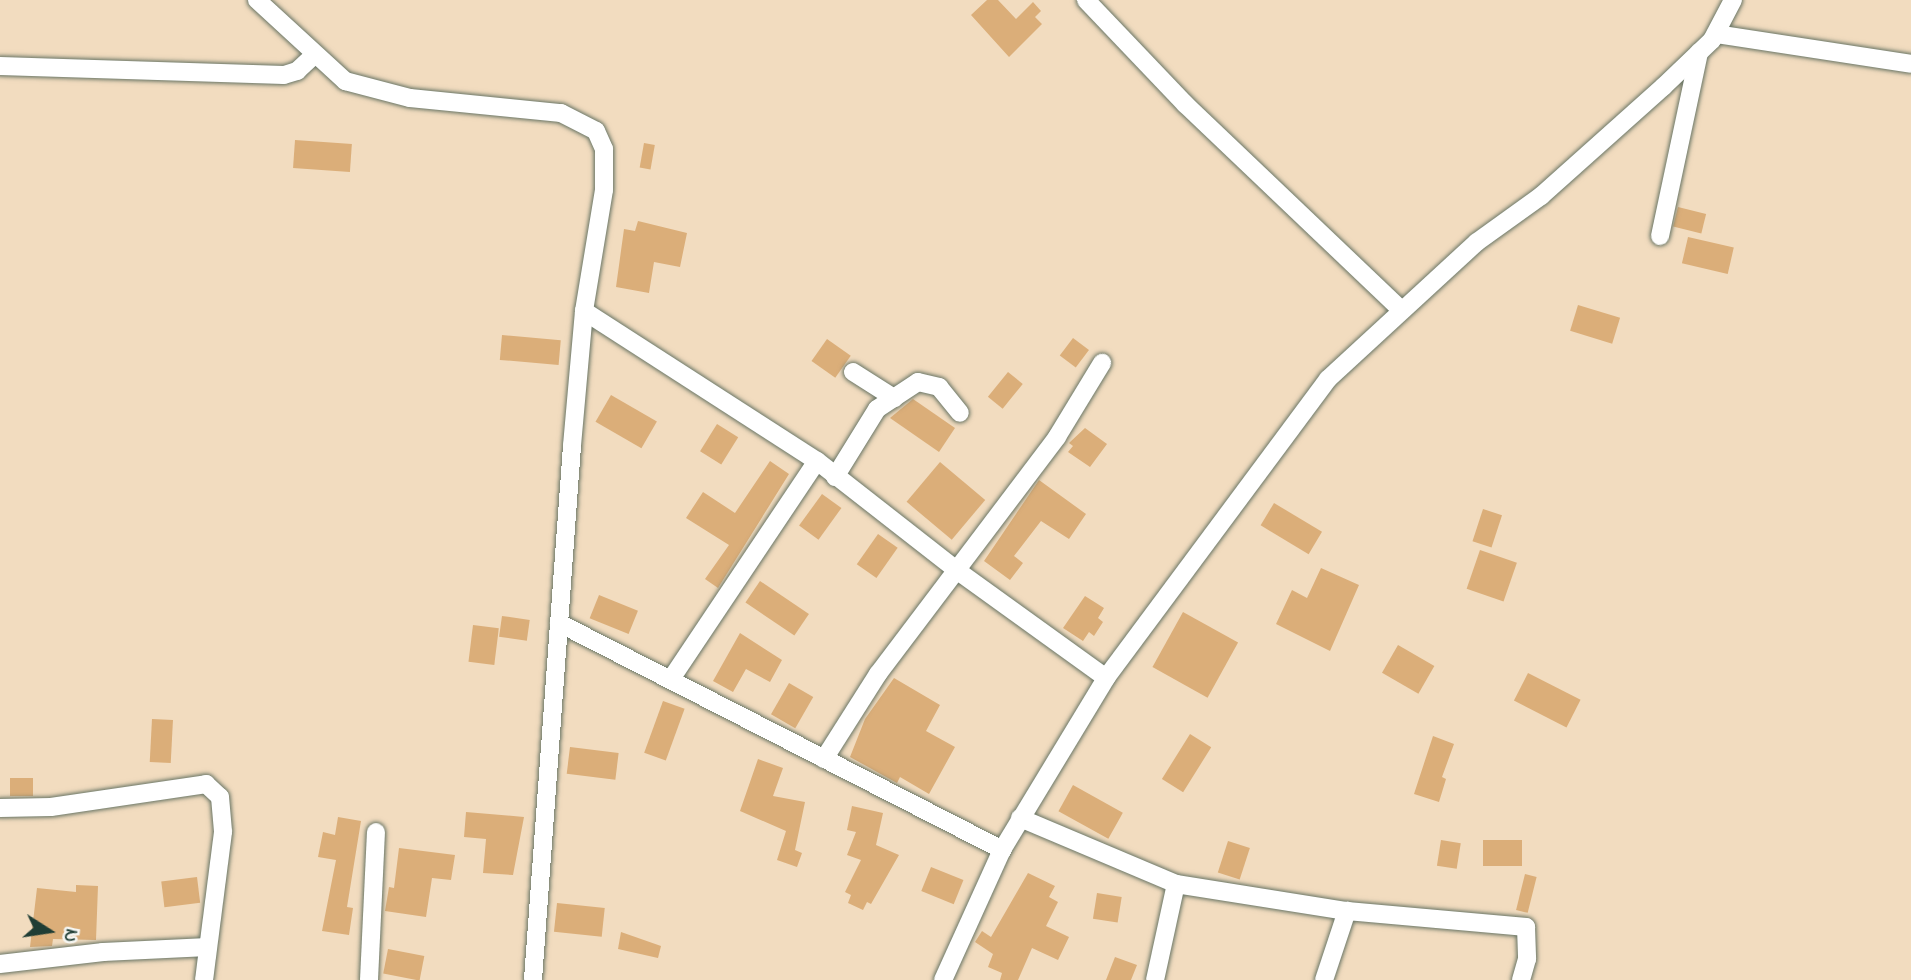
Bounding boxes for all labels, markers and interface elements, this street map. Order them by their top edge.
north arrow [14,896,84,966]
text: N [55,926,85,945]

